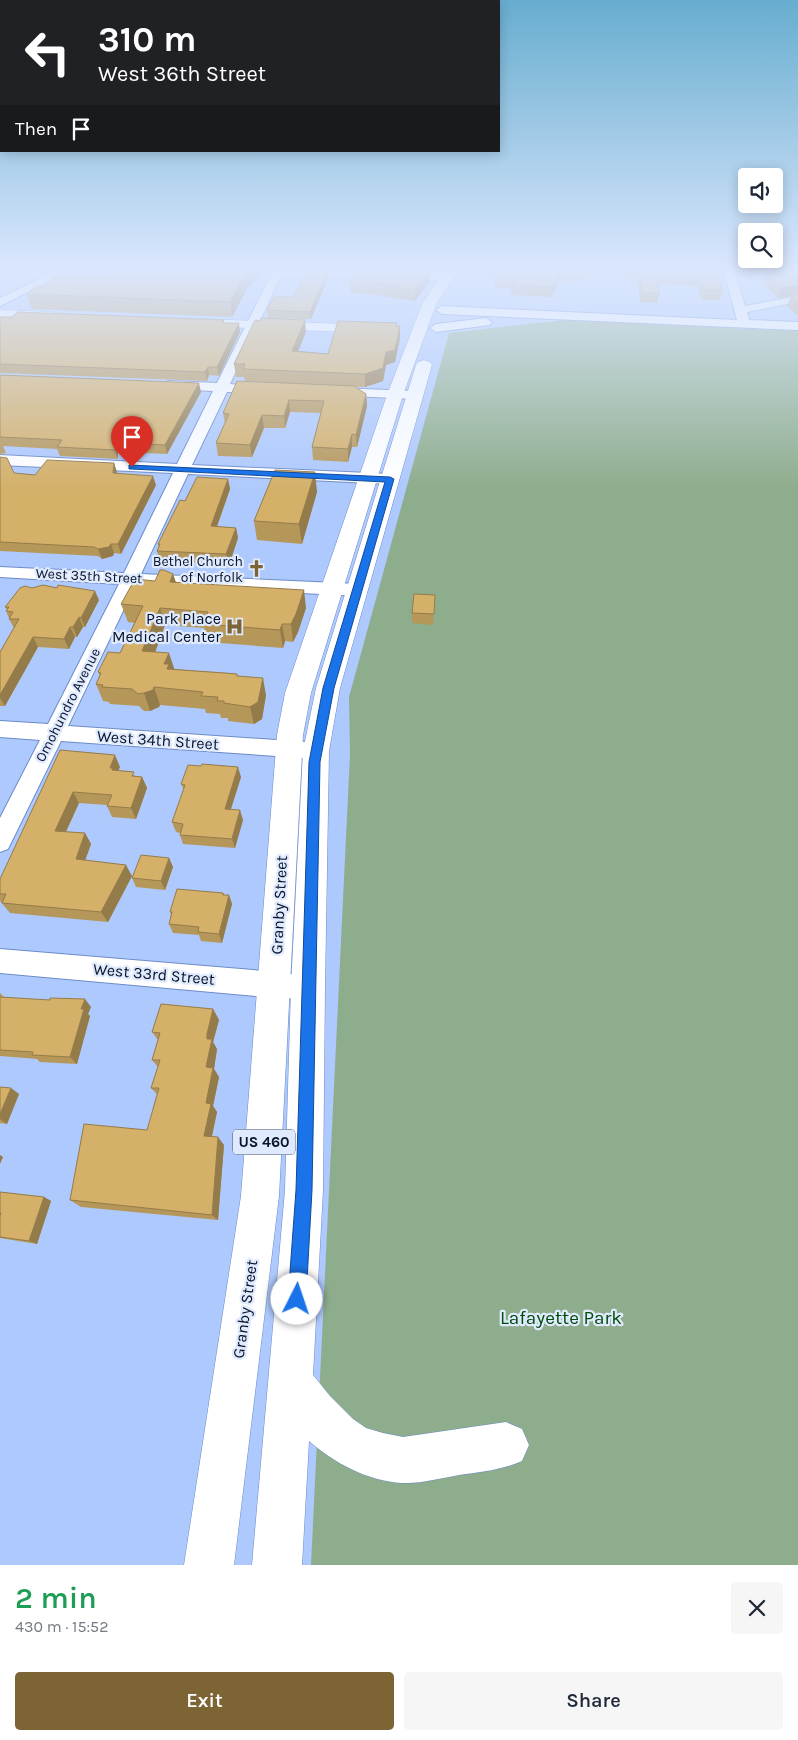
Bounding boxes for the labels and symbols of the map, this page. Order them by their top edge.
pin [111,416,153,467]
place label: Bethel Church of Norfolk [153,553,243,586]
church icon: Bethel Church of Norfolk [247,559,267,579]
street label: West 35th Street [35,565,143,587]
place label: Park Place Medical Center [112,609,221,646]
hospital icon: Park Place Medical Center [225,617,245,637]
street label: Omohundro Avenue [32,645,104,765]
street label: West 34th Street [96,726,220,754]
street label: Granby Street [267,855,291,955]
street label: West 33rd Street [92,959,216,989]
road number: US 460 [233,1130,295,1154]
street label: Granby Street [229,1259,261,1359]
position arrow [270,1272,322,1324]
park label: Lafayette Park [500,1307,622,1329]

